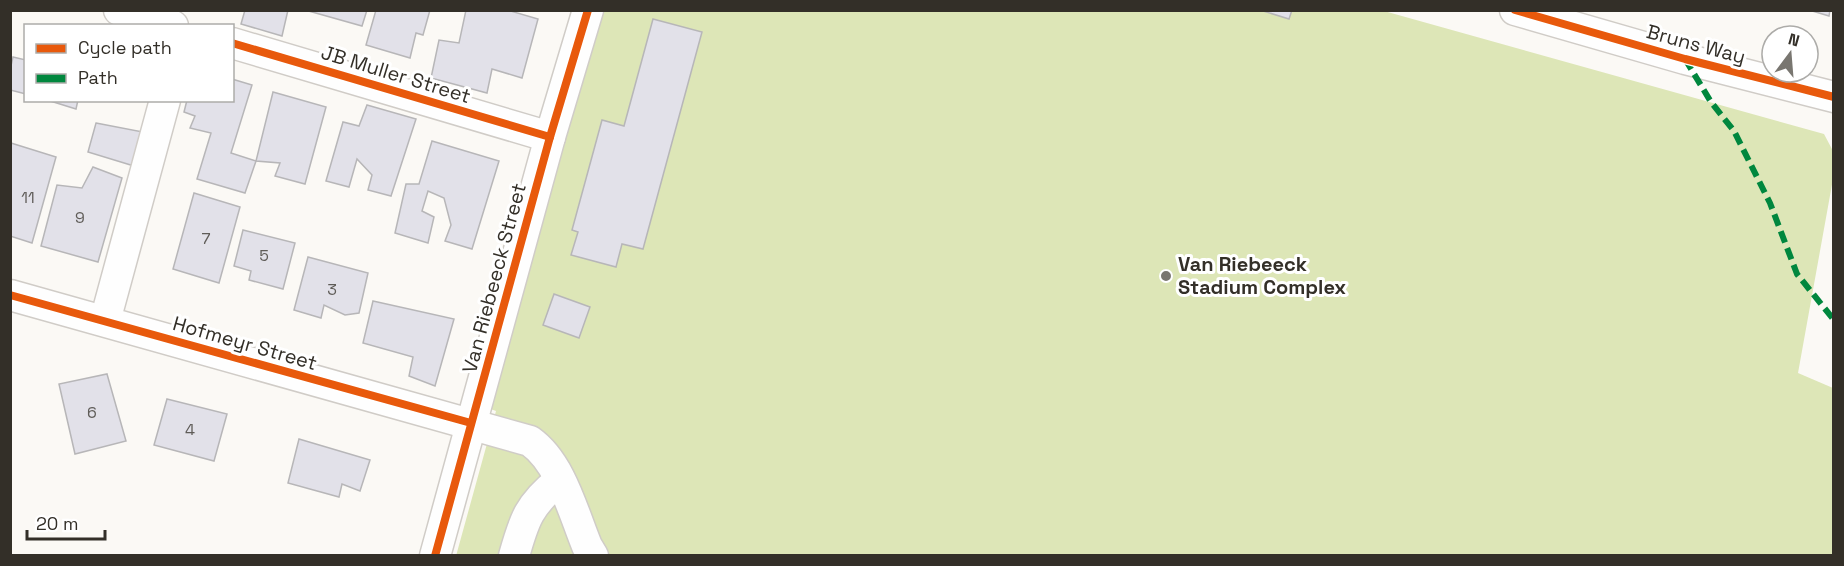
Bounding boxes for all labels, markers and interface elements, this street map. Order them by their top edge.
street label: Bruns Way [1644,18,1748,70]
legend [24,24,234,102]
north arrow [1760,24,1820,84]
text: N [1786,28,1802,52]
text: Cycle path [78,36,172,59]
street label: JB Muller Street [318,39,474,109]
text: Path [78,66,118,89]
street label: Van Riebeeck Street [456,180,532,376]
house number: 11 [21,187,35,208]
house number: 9 [75,207,85,228]
house number: 7 [201,228,211,249]
house number: 5 [259,245,269,266]
place label: Van Riebeeck Stadium Complex [1178,251,1346,300]
marker: Van Riebeeck Stadium Complex [1159,269,1173,283]
house number: 3 [327,279,337,300]
street label: Hofmeyr Street [170,310,320,376]
house number: 6 [87,402,97,423]
house number: 4 [185,419,195,440]
scale bar [27,503,105,541]
text: 20 m [36,512,79,535]

